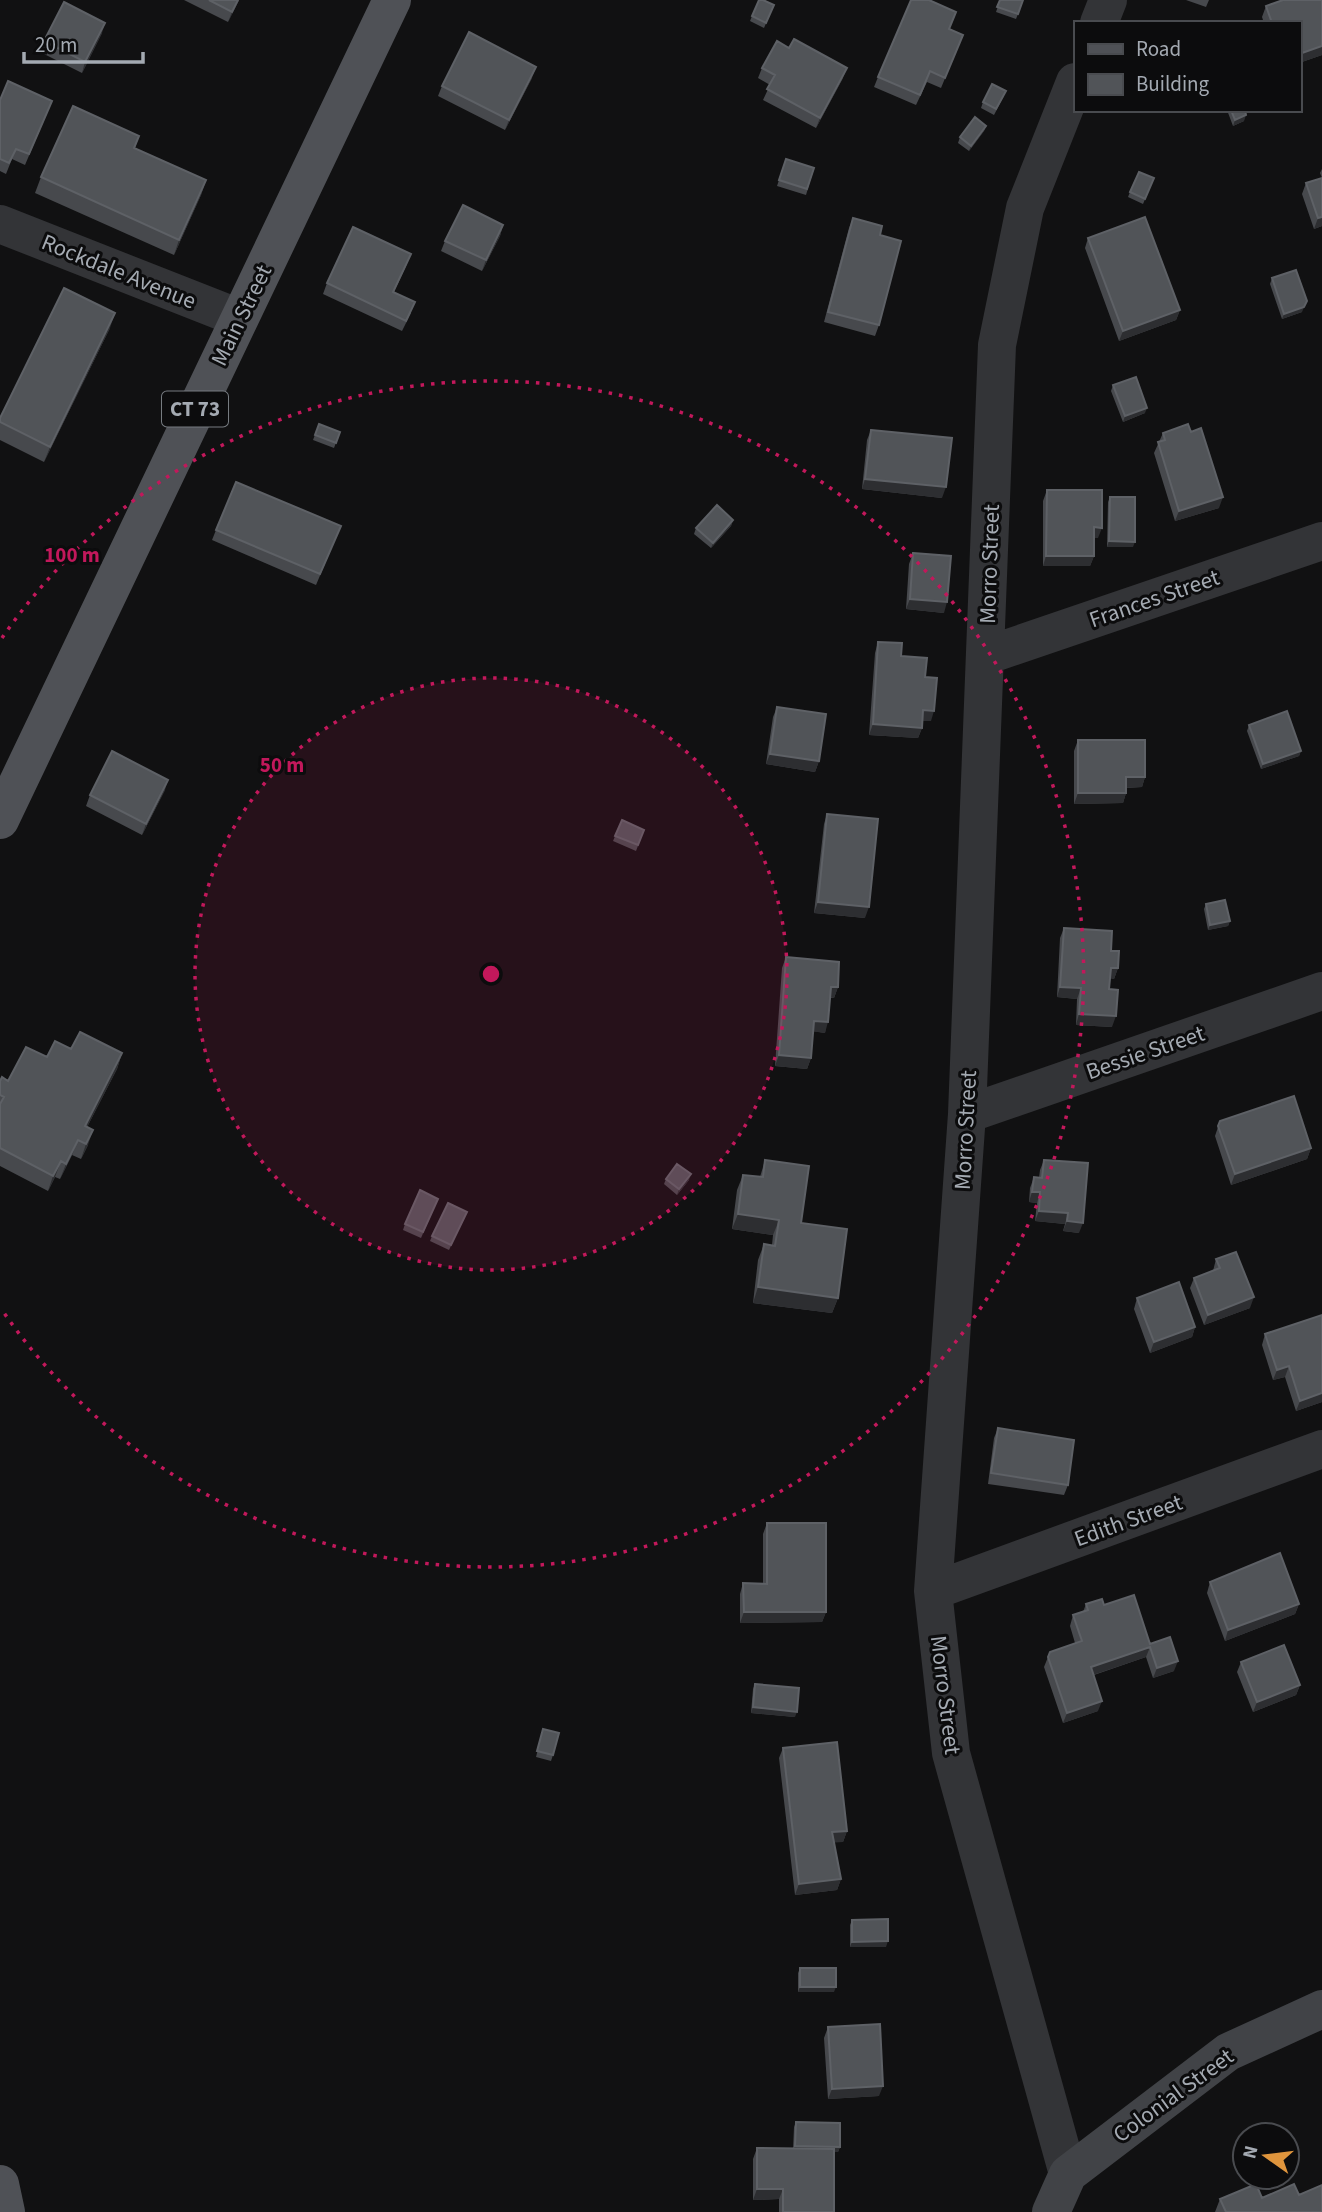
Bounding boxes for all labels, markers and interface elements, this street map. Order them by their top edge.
scale bar [24,21,144,65]
legend [1074,21,1301,112]
text: 20 m [35,30,77,60]
text: Road [1136,34,1181,64]
text: Building [1136,69,1210,99]
street label: Rockdale Avenue [37,225,201,317]
street label: Main Street [203,259,280,371]
road number: CT 73 [162,392,228,426]
street label: Morro Street [971,503,1008,624]
text: 100 m [44,540,100,570]
street label: Frances Street [1085,561,1224,636]
text: 50 m [260,750,304,780]
centre of rings [479,962,503,986]
street label: Bessie Street [1081,1017,1209,1088]
street label: Morro Street [946,1069,985,1191]
street label: Edith Street [1070,1486,1187,1555]
street label: Morro Street [922,1634,969,1757]
street label: Colonial Street [1106,2040,1241,2150]
north arrow [1231,2121,1301,2191]
text: N [1236,2143,1266,2162]

